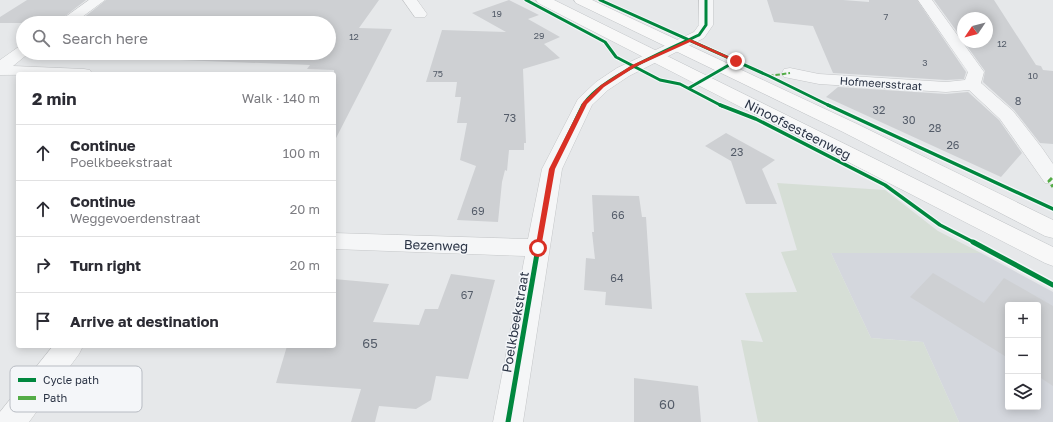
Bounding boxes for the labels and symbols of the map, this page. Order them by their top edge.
house number: 19 [492,8,502,19]
house number: 7 [884,11,889,22]
north arrow [957,12,993,48]
house number: 29 [534,30,544,41]
house number: 12 [349,31,359,42]
house number: 12 [997,38,1007,49]
route end [727,52,745,70]
house number: 3 [922,57,928,68]
house number: 75 [433,68,443,79]
house number: 10 [1028,70,1038,81]
street label: Hofmeersstraat [839,74,923,92]
house number: 8 [1015,94,1022,107]
street label: Ninoofsesteenweg [742,95,854,163]
house number: 32 [873,103,885,116]
house number: 73 [504,111,516,124]
house number: 30 [902,113,916,126]
house number: 28 [928,121,942,134]
house number: 26 [946,138,960,151]
house number: 23 [731,145,743,158]
house number: 69 [471,204,485,217]
house number: 66 [611,208,625,221]
street label: Bezenweg [404,236,468,254]
route start [529,239,547,257]
street label: Poelkbeekstraat [498,270,532,374]
house number: 64 [610,271,624,284]
house number: 67 [461,288,473,301]
house number: 65 [362,335,378,351]
legend [10,366,142,412]
text: Cycle path [43,373,99,386]
text: Path [43,391,67,404]
house number: 60 [659,396,675,412]

